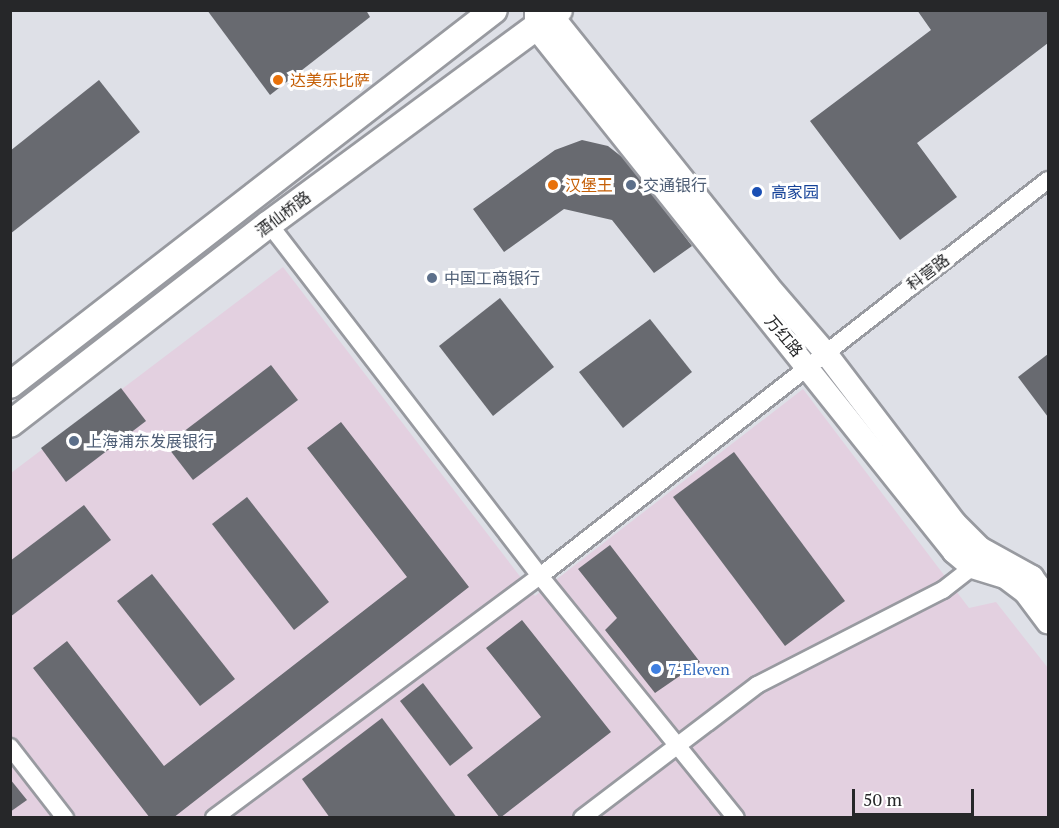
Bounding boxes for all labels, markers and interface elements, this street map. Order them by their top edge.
place label: 达美乐比萨 [290,70,370,90]
marker: 达美乐比萨 [271,73,285,87]
place label: 汉堡王 [565,175,613,195]
place label: 交通银行 [643,175,707,195]
marker: 汉堡王 [546,178,560,192]
marker: 交通银行 [624,178,638,192]
place label: 高家园 [771,182,819,202]
marker: 高家园 [748,183,766,201]
street label: 酒仙桥路 [252,187,314,241]
street label: 科营路 [903,250,953,294]
place label: 中国工商银行 [444,268,540,288]
marker: 中国工商银行 [425,271,439,285]
street label: 万红路 [761,311,807,361]
place label: 上海浦东发展银行 [86,431,214,451]
marker: 上海浦东发展银行 [67,434,81,448]
place label: 7-Eleven [668,659,730,679]
marker: 7-Eleven [649,662,663,676]
scale bar [855,777,976,815]
text: 50 m [863,787,902,811]

